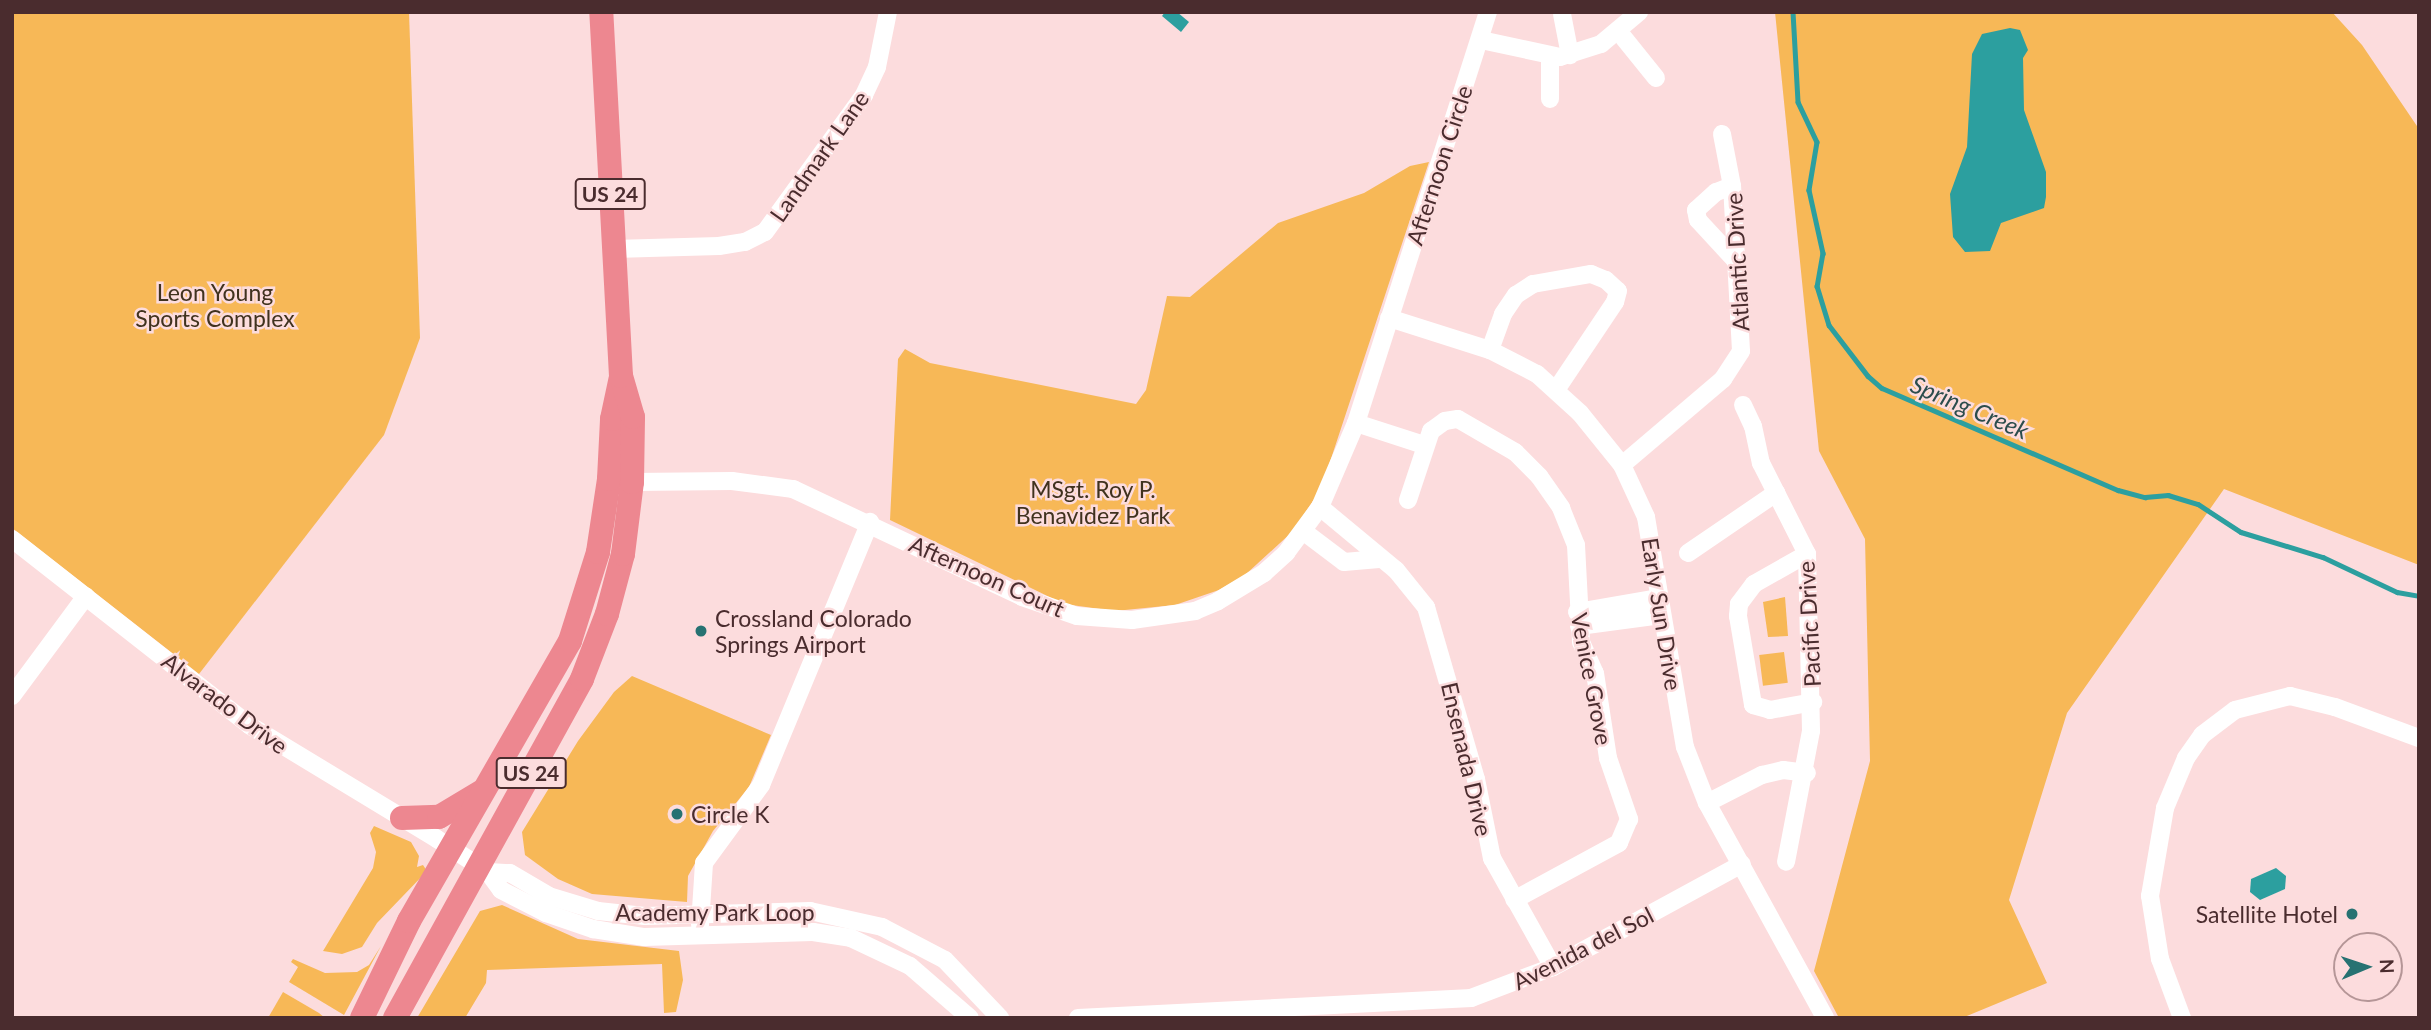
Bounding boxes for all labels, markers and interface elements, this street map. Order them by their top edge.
street label: Afternoon Circle [1400,82,1478,248]
street label: Landmark Lane [764,85,874,227]
road number: US 24 [573,176,647,212]
street label: Atlantic Drive [1720,192,1754,332]
park label: Leon Young Sports Complex [135,278,295,332]
water label: Spring Creek [1907,369,2033,445]
park label: MSgt. Roy P. Benavidez Park [1016,475,1170,529]
street label: Afternoon Court [905,530,1069,622]
street label: Early Sun Drive [1636,535,1688,693]
street label: Pacific Drive [1792,560,1826,688]
place label: Crossland Colorado Springs Airport [715,604,912,658]
street label: Venice Grove [1566,611,1618,747]
marker: Crossland Colorado Springs Airport [693,623,709,639]
street label: Alvarado Drive [157,647,293,759]
street label: Ensenada Drive [1436,679,1498,839]
road number: US 24 [494,756,568,790]
place label: Circle K [691,800,769,828]
marker: Circle K [669,806,685,822]
street label: Academy Park Loop [615,898,815,926]
place label: Satellite Hotel [2196,900,2338,928]
street label: Avenida del Sol [1508,901,1658,995]
marker: Satellite Hotel [2344,906,2360,922]
north arrow [2333,932,2403,1002]
text: N [2376,959,2399,974]

